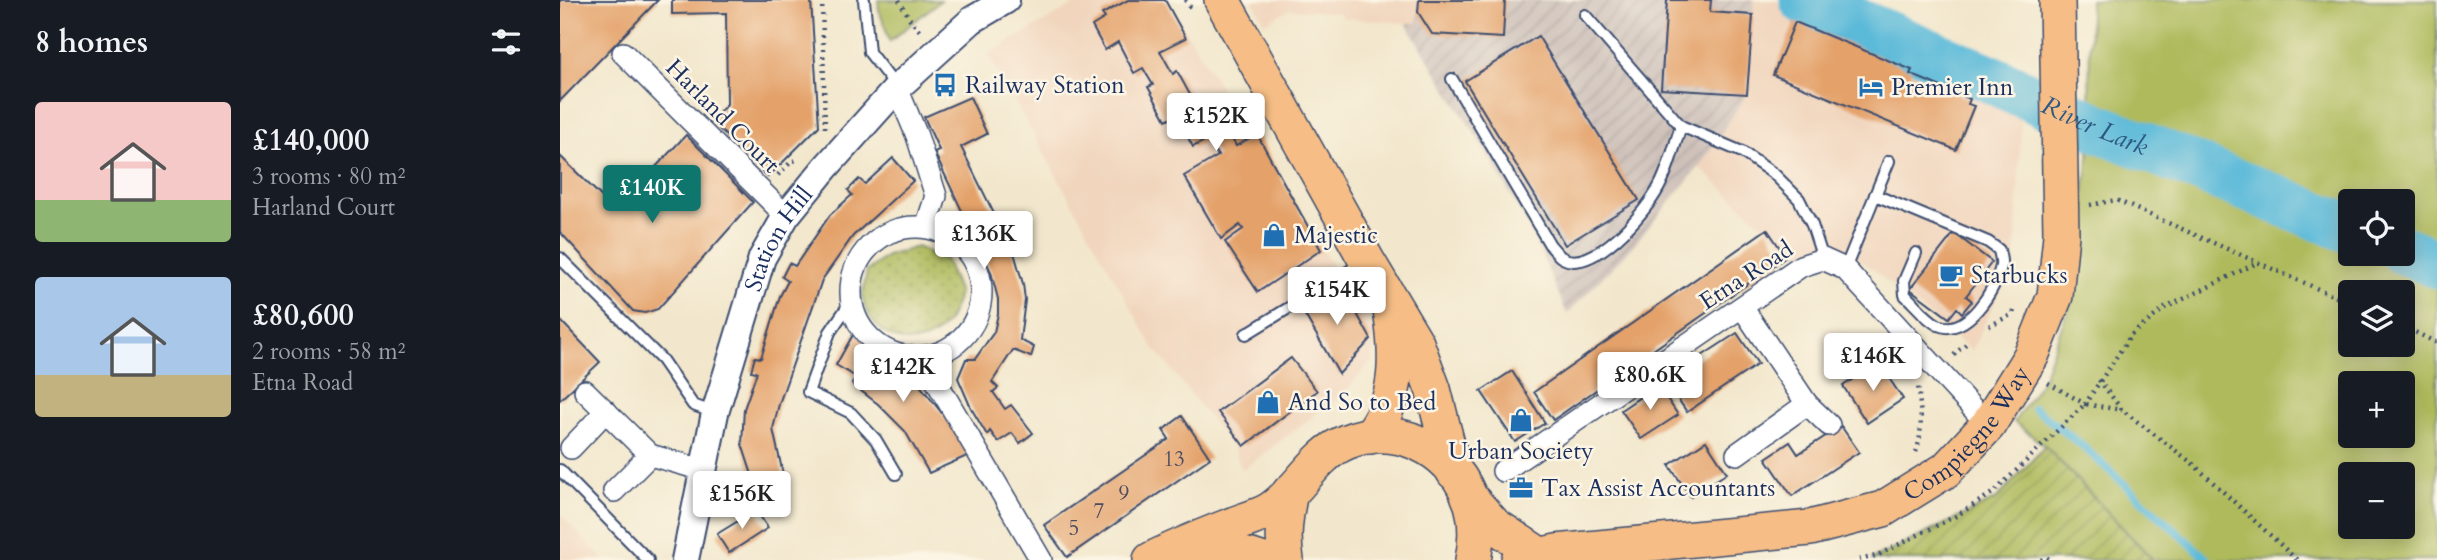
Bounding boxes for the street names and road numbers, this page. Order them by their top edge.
street label: Harland Court [658,52,787,181]
street label: Station Hill [737,180,821,296]
street label: Etna Road [1693,233,1800,318]
street label: Compiegne Way [1897,359,2038,509]

